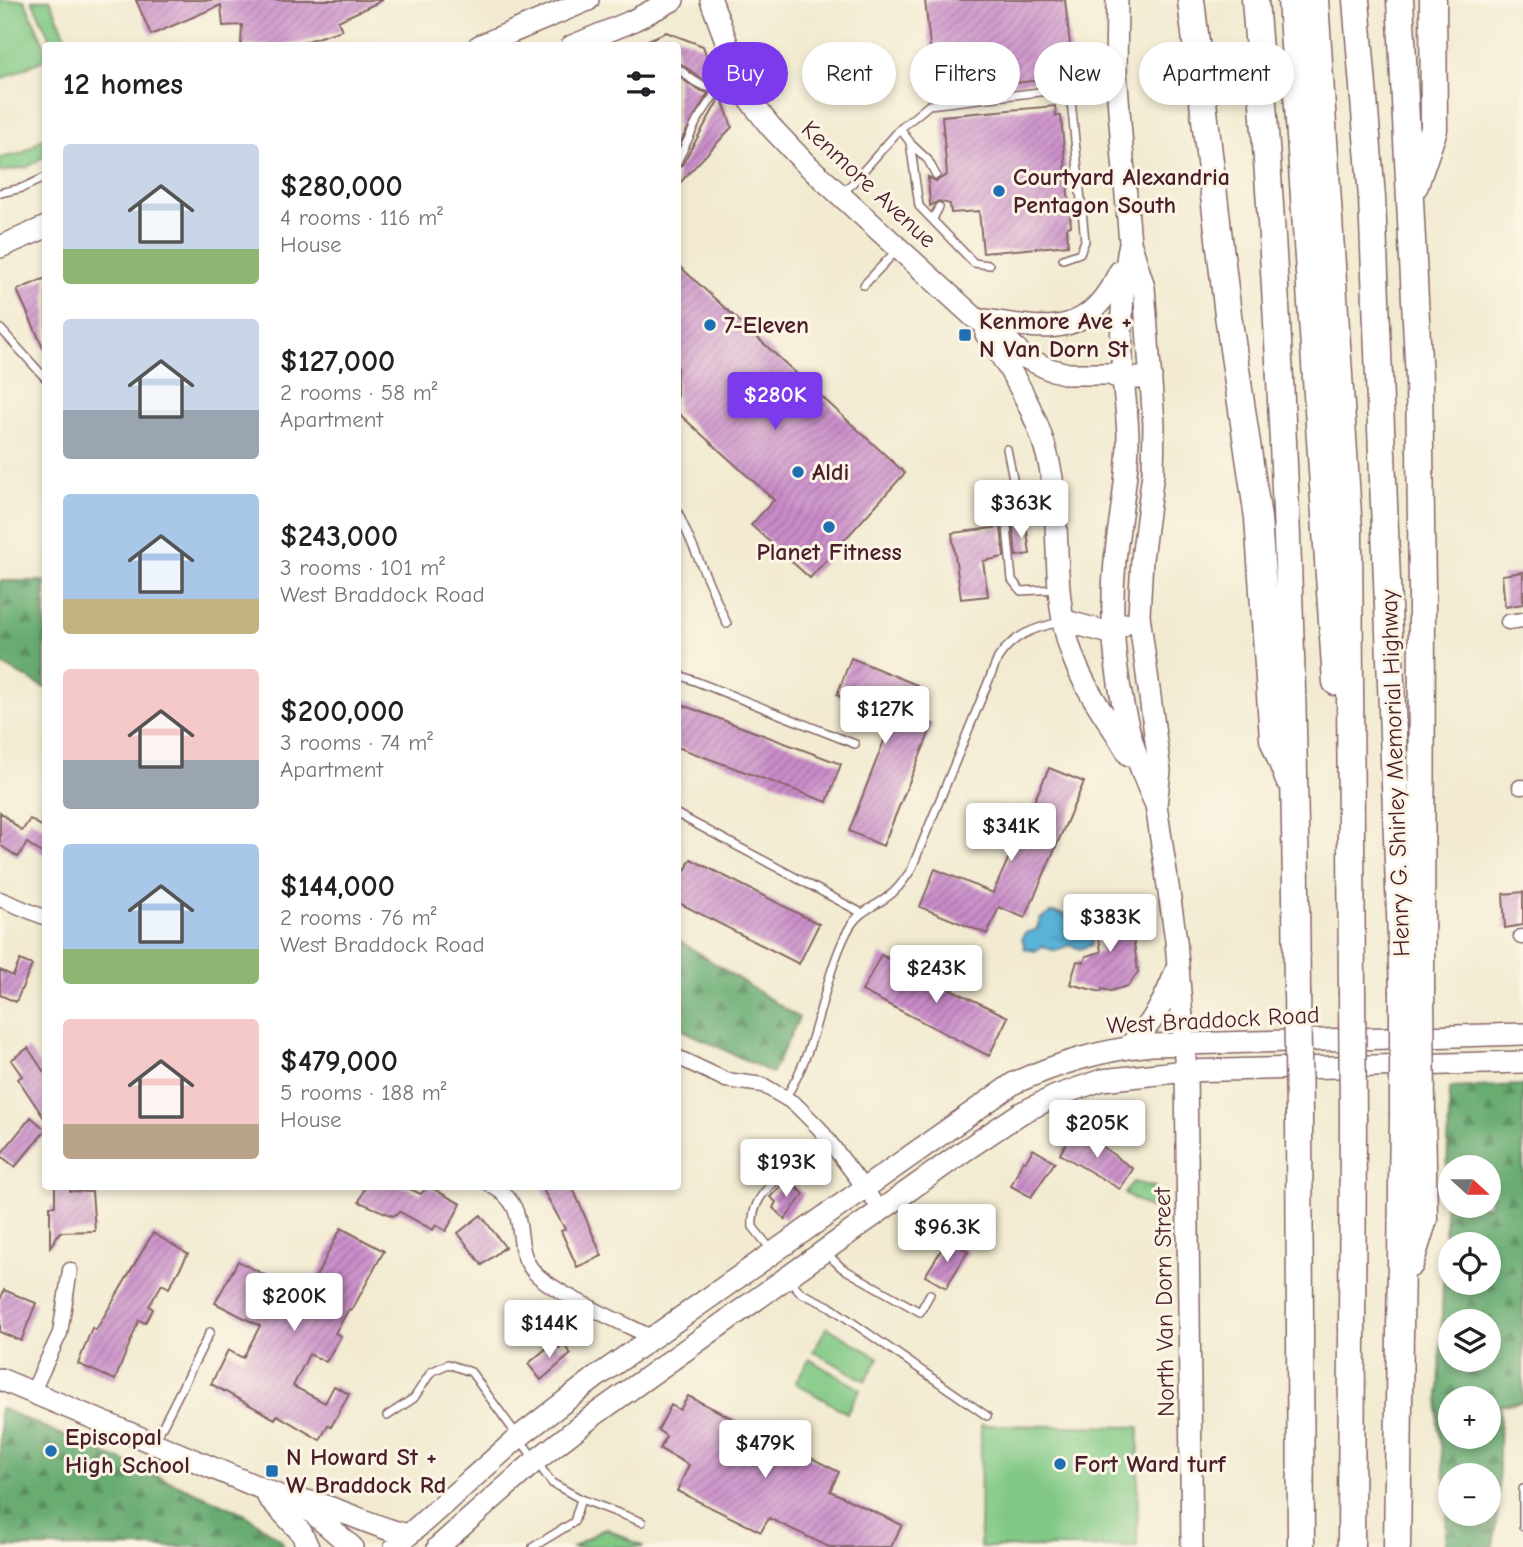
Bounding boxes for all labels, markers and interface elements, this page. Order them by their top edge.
chip: Buy [702,42,788,105]
chip: Rent [802,42,896,105]
chip: Filters [910,42,1020,105]
chip: New [1034,42,1125,105]
chip: Apartment [1139,42,1294,105]
icon: filters [622,65,660,103]
text: 12 homes [63,67,183,102]
street label: Kenmore Avenue [796,115,942,253]
place label: Courtyard Alexandria Pentagon South [1013,163,1230,219]
text: $280,000 [280,169,403,204]
icon: home [119,172,203,256]
marker: Courtyard Alexandria Pentagon South [991,183,1007,199]
text: 4 rooms · 116 m² [280,204,443,231]
text: House [280,231,342,258]
place label: Kenmore Ave + N Van Dorn St [979,307,1132,363]
place label: 7-Eleven [724,311,809,339]
marker: 7-Eleven [702,317,718,333]
marker: Kenmore Ave + N Van Dorn St [957,327,973,343]
text: $127,000 [280,344,395,379]
icon: home [119,347,203,431]
pin: $280K [726,372,824,432]
text: 2 rooms · 58 m² [280,379,438,406]
text: $280K [743,381,807,408]
text: Apartment [280,406,383,433]
place label: Aldi [812,458,849,486]
marker: Aldi [790,464,806,480]
pin: $363K [972,480,1070,540]
text: $363K [990,489,1052,516]
text: $243,000 [280,519,398,554]
marker: Planet Fitness [821,519,837,535]
icon: home [119,522,203,606]
place label: Planet Fitness [756,538,902,566]
text: 3 rooms · 101 m² [280,554,445,581]
text: West Braddock Road [280,581,485,608]
street label: Henry G. Shirley Memorial Highway [1375,589,1415,957]
pin: $127K [836,686,934,746]
text: $200,000 [280,694,405,729]
text: $127K [856,695,914,722]
icon: home [119,697,203,781]
text: 3 rooms · 74 m² [280,729,433,756]
text: Apartment [280,756,383,783]
pin: $341K [962,804,1060,863]
text: $341K [982,812,1040,839]
text: $144,000 [280,869,395,904]
icon: home [119,872,203,956]
pin: $383K [1061,894,1159,954]
text: $383K [1079,903,1141,930]
text: 2 rooms · 76 m² [280,904,436,931]
text: West Braddock Road [280,931,485,958]
pin: $243K [887,946,985,1005]
text: $243K [906,954,966,981]
street label: West Braddock Road [1106,1000,1320,1040]
text: $479,000 [280,1044,398,1079]
icon: home [119,1047,203,1131]
text: 5 rooms · 188 m² [280,1079,446,1106]
pin: $205K [1048,1100,1146,1160]
text: House [280,1106,342,1133]
text: $205K [1065,1109,1129,1136]
pin: $193K [737,1140,835,1199]
text: $193K [756,1148,816,1175]
north arrow [1438,1155,1502,1218]
map controls [1438,1155,1501,1526]
street label: North Van Dorn Street [1148,1186,1180,1417]
pin: $96.3K [890,1204,1004,1264]
text: $96.3K [914,1213,980,1240]
button: locate [1438,1232,1501,1295]
pin: $200K [245,1274,343,1333]
text: $200K [262,1282,326,1309]
pin: $144K [500,1300,598,1360]
text: $144K [520,1309,578,1336]
button: layers [1438,1309,1501,1372]
button: + [1438,1386,1501,1449]
pin: $479K [716,1420,814,1480]
place label: Episcopal High School [65,1423,190,1479]
text: $479K [735,1429,795,1456]
marker: Episcopal High School [43,1443,59,1459]
place label: N Howard St + W Braddock Rd [286,1443,446,1499]
place label: Fort Ward turf [1074,1450,1227,1478]
marker: Fort Ward turf [1052,1456,1068,1472]
marker: N Howard St + W Braddock Rd [264,1463,280,1479]
button: − [1438,1463,1501,1526]

